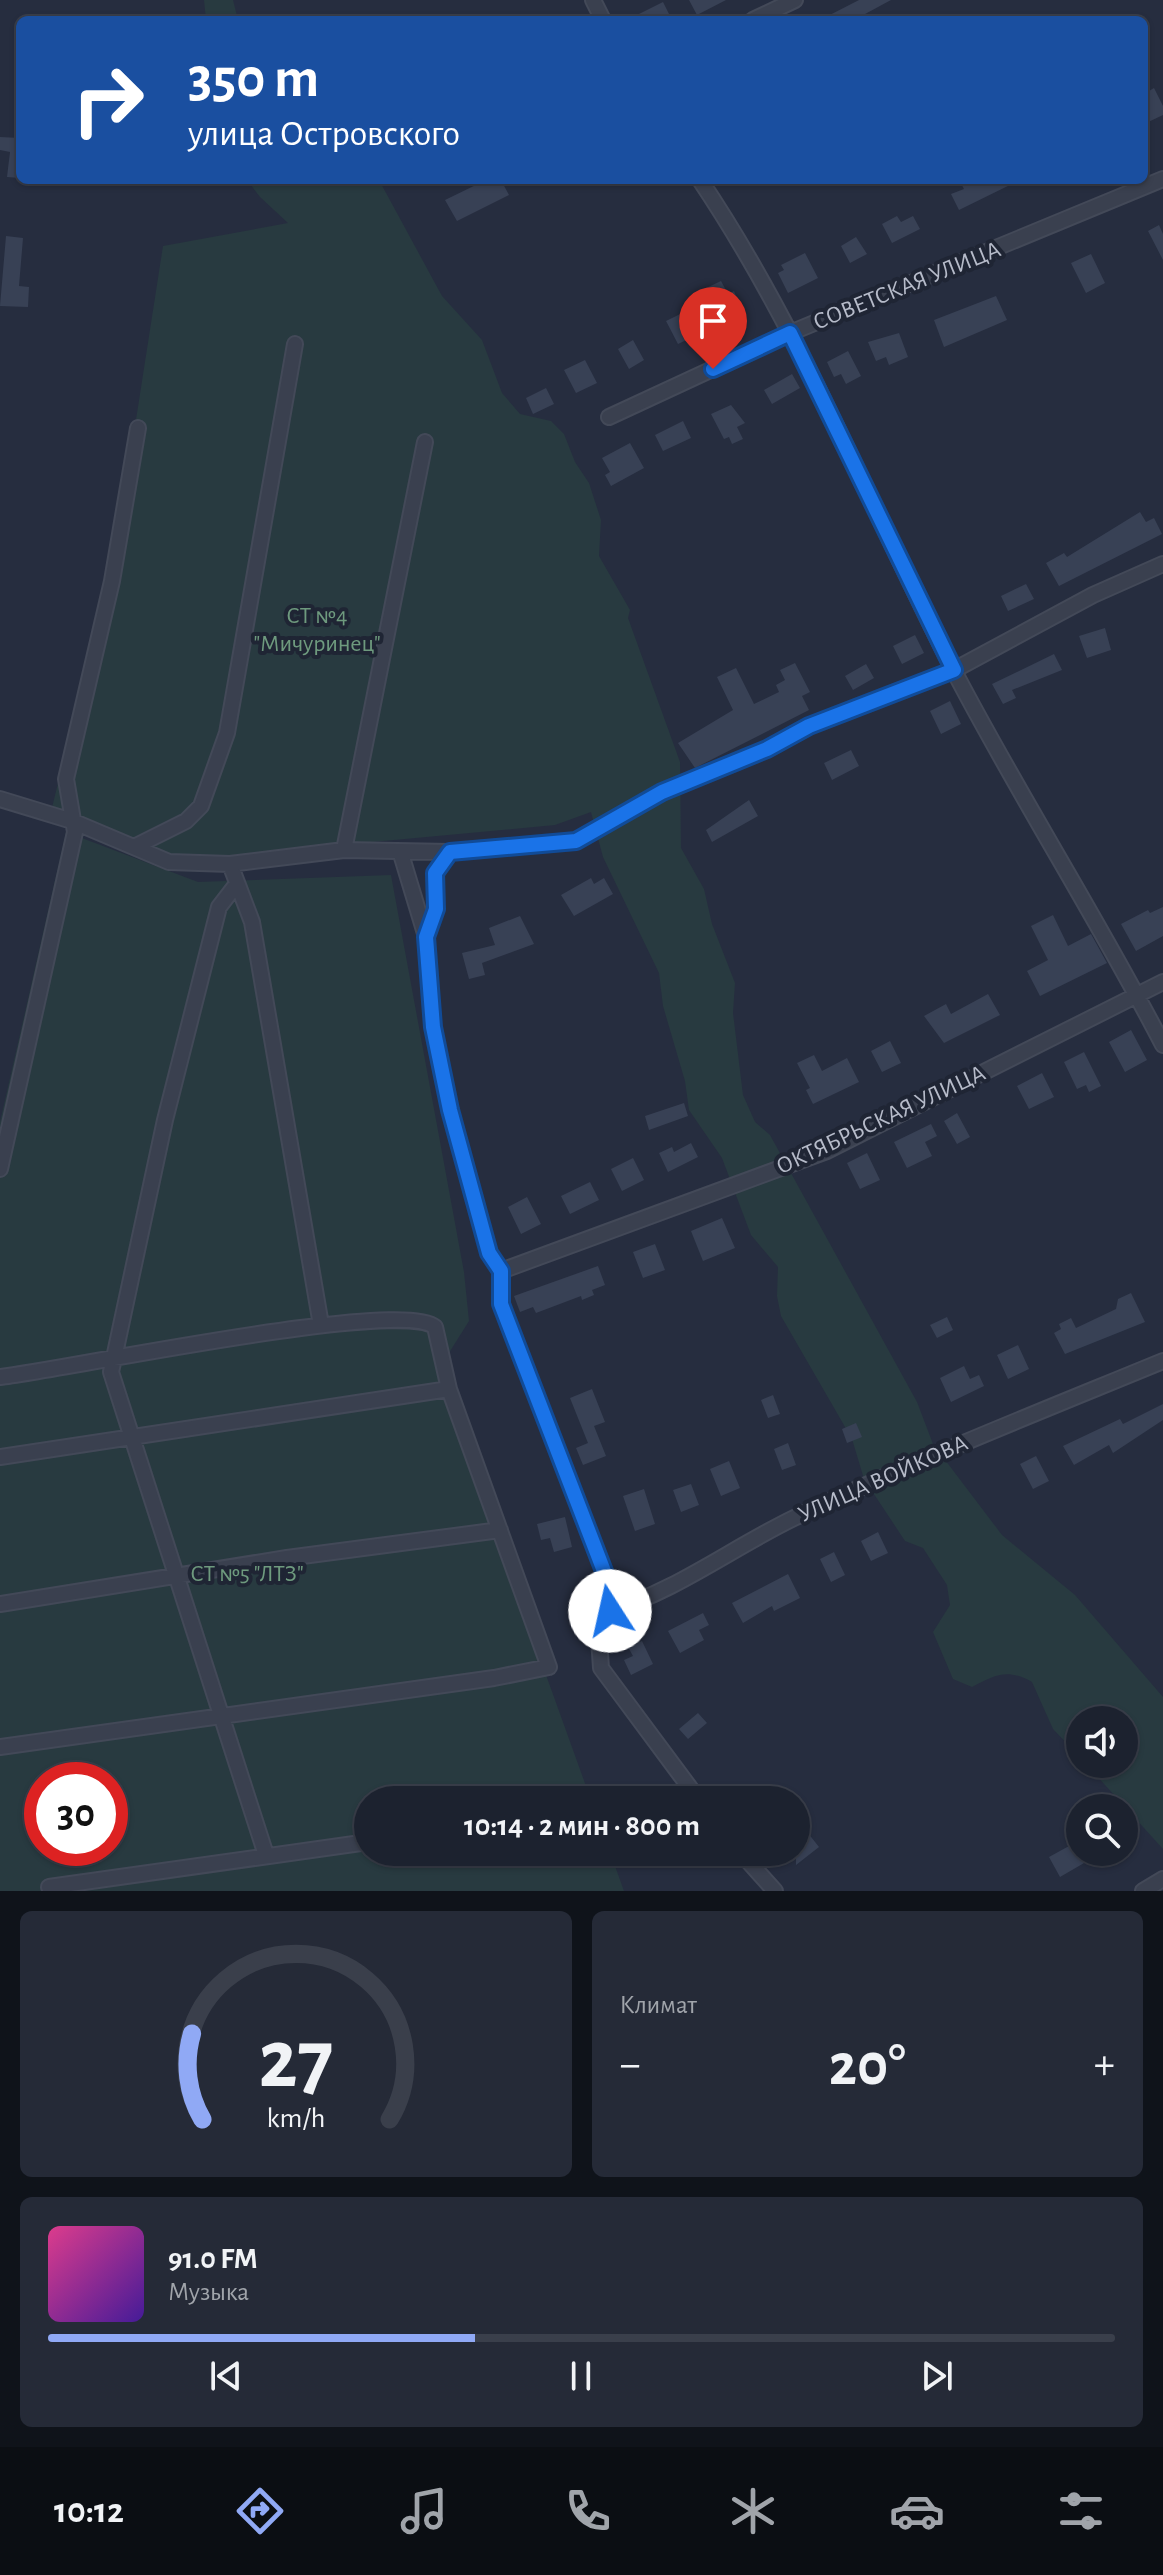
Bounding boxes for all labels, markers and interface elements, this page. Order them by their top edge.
icon: right [56,48,160,152]
text: 350 m [188,51,319,107]
text: улица Островского [188,116,460,152]
street label: СОВЕТСКАЯ УЛИЦА [810,237,1004,335]
pin [679,287,747,369]
icon: arrive [691,299,735,343]
park label: СТ №4 "Мичуринец" [253,604,381,656]
street label: ОКТЯБРЬСКАЯ УЛИЦА [773,1061,989,1179]
street label: УЛИЦА ВОЙКОВА [795,1431,971,1527]
park label: СТ №5 "ЛТЗ" [190,1562,304,1586]
position arrow [568,1569,652,1653]
map controls [1066,1706,1138,1866]
button: sound [1066,1706,1138,1778]
speed limit sign: 30 [24,1762,128,1866]
button: search [1066,1794,1138,1866]
text: 10:14 · 2 мин · 800 m [464,1811,700,1841]
text: Климат [620,1992,697,2018]
text: 27 [258,2019,333,2103]
text: 20° [829,2036,906,2096]
text: − [620,2043,641,2087]
text: + [1094,2043,1115,2087]
text: km/h [266,2104,325,2133]
text: 91.0 FM [168,2244,258,2274]
text: Музыка [168,2279,249,2305]
icon: previous [204,2354,248,2398]
icon: pause [559,2354,603,2398]
icon: next [915,2354,959,2398]
icon: directions [232,2483,288,2539]
icon: music [396,2483,452,2539]
icon: phone [560,2483,616,2539]
icon: climate [725,2483,781,2539]
icon: car [889,2483,945,2539]
icon: filters [1053,2483,1109,2539]
text: 10:12 [54,2493,124,2529]

